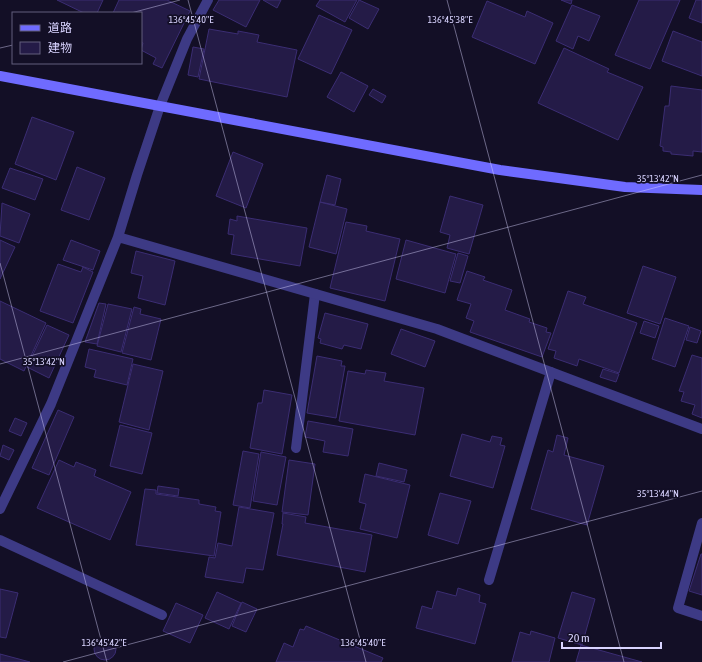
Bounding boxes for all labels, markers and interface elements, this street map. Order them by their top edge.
legend [12,12,142,64]
text: 136°45'40"E [169,14,214,25]
text: 136°45'38"E [428,14,473,25]
text: 道路 [48,21,72,35]
text: 建物 [48,41,72,55]
text: 35°13'42"N [637,173,679,184]
text: 35°13'42"N [23,356,65,367]
text: 35°13'44"N [637,488,679,499]
scale bar [562,624,661,650]
text: 20 m [568,631,590,645]
text: 136°45'42"E [82,637,127,648]
text: 136°45'40"E [341,637,386,648]

